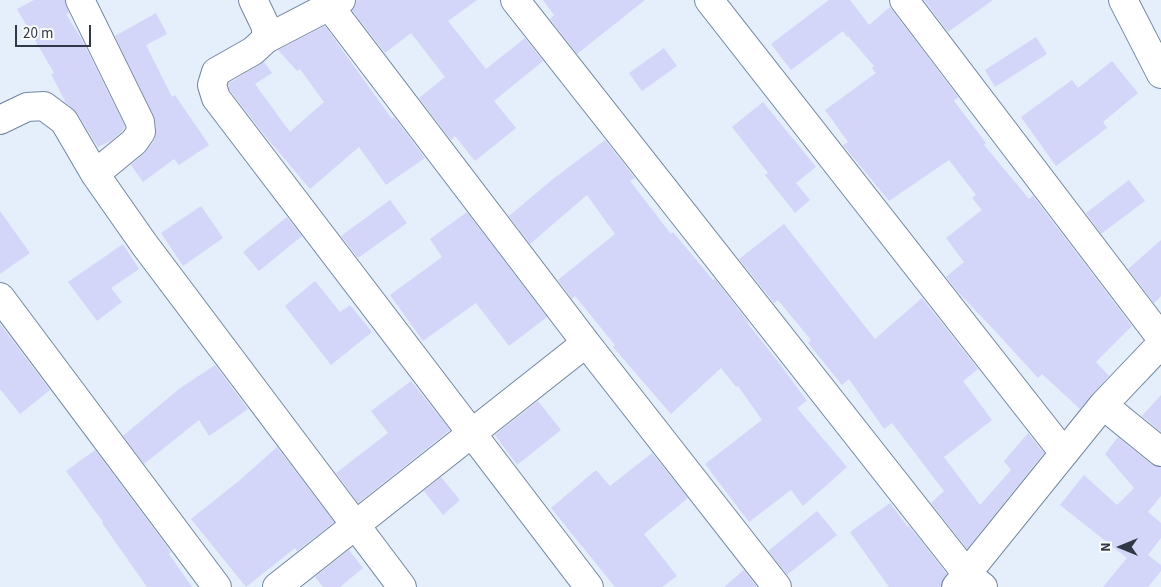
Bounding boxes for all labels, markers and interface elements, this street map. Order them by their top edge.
scale bar [18,15,94,47]
text: 20 m [23,23,53,44]
north arrow [1096,522,1146,572]
text: N [1096,542,1116,552]

